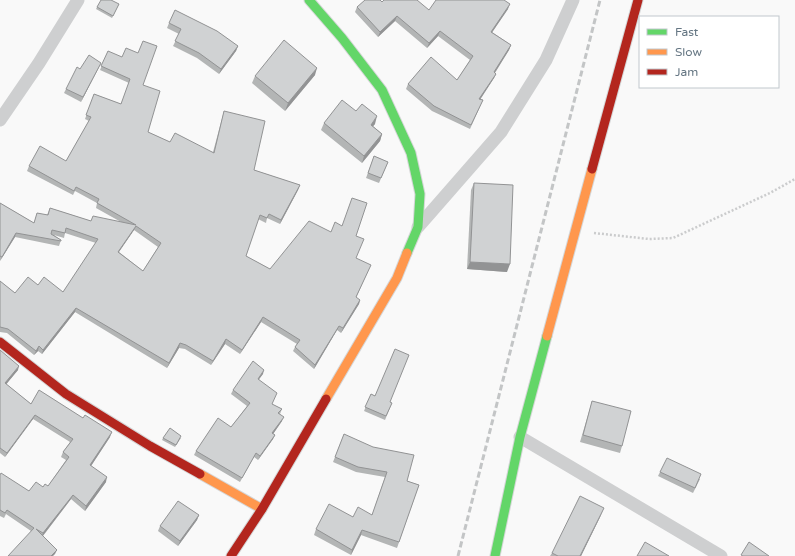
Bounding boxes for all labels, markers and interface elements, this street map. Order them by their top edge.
legend [639,16,779,88]
text: Fast [675,25,699,39]
text: Slow [675,45,702,59]
text: Jam [675,65,698,79]

